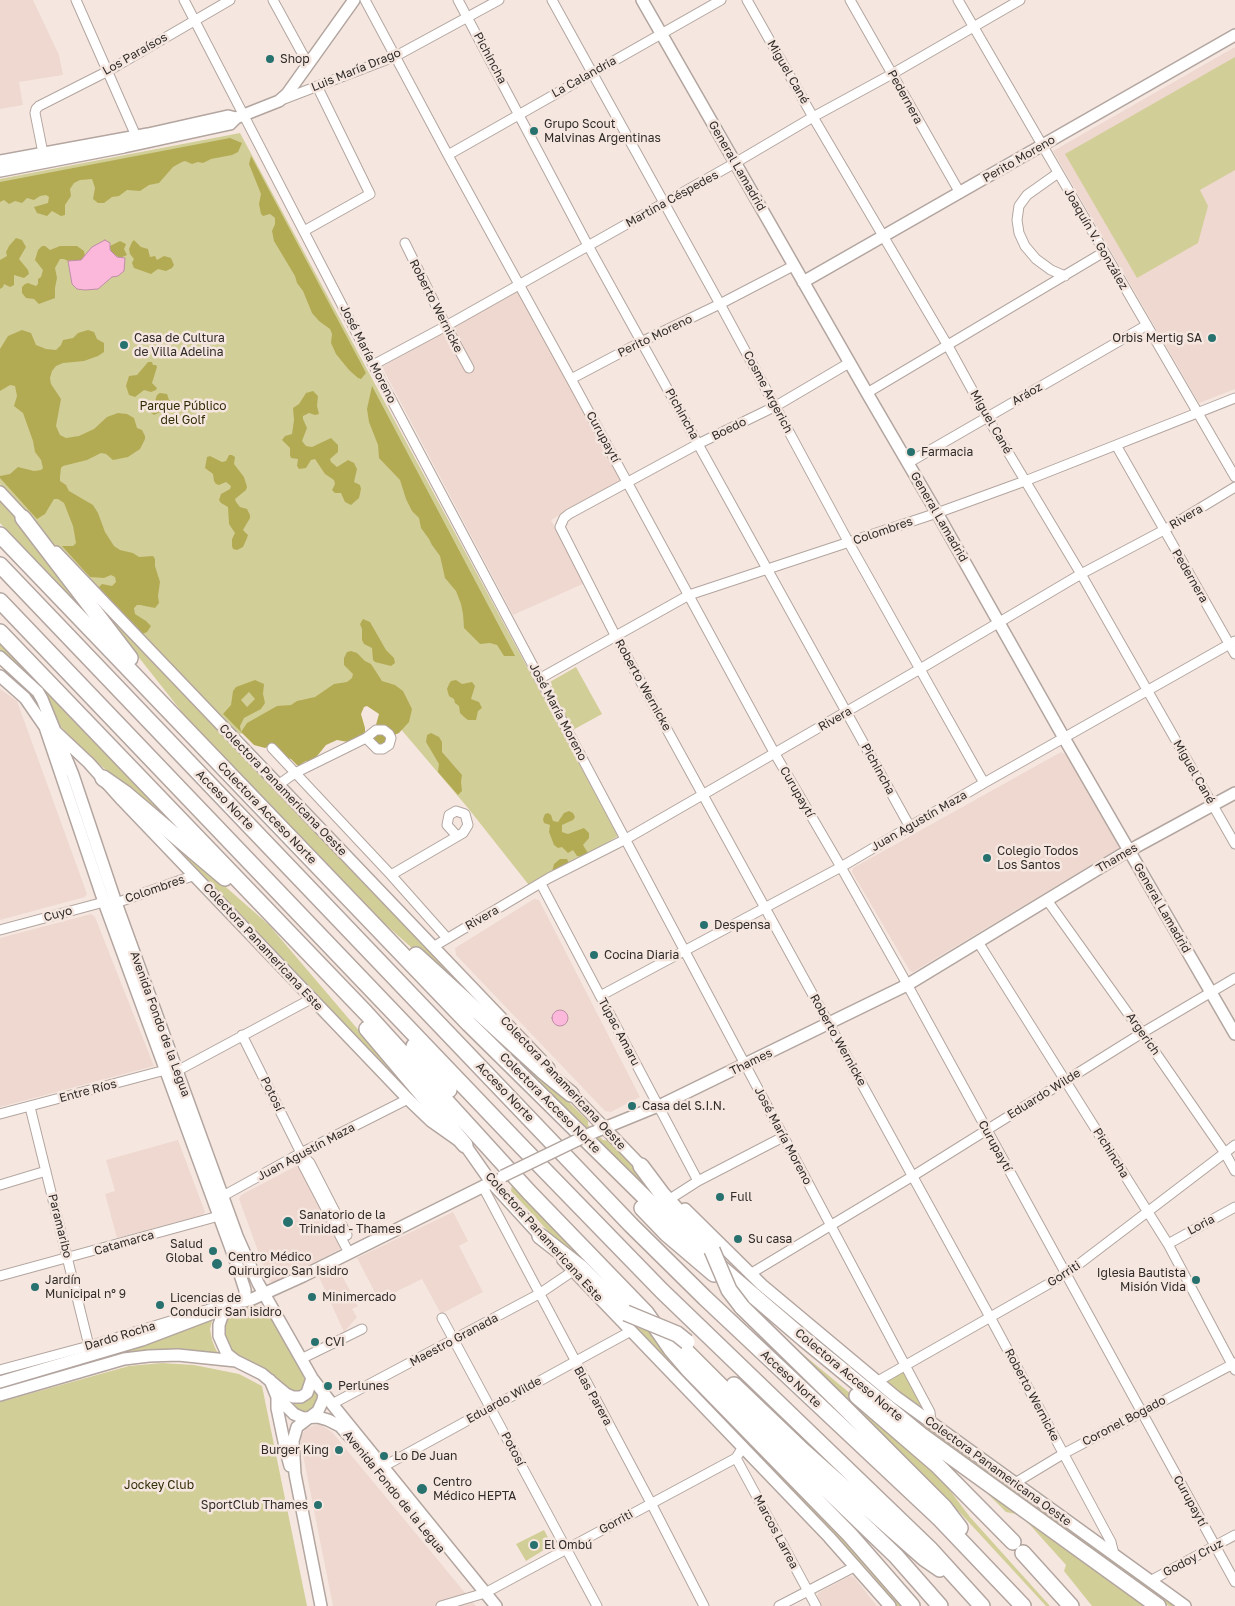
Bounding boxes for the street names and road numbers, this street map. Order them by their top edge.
street label: Los Paraísos [100,30,170,78]
street label: Pichincha [470,30,510,86]
street label: Miguel Cané [764,38,812,106]
street label: Luis María Drago [309,45,403,95]
street label: La Calandria [549,53,619,101]
street label: Pedernera [884,68,926,126]
street label: General Lamadrid [705,118,769,214]
street label: Perito Moreno [980,132,1058,186]
street label: Martina Céspedes [623,168,721,230]
street label: Joaquín V. González [1061,186,1131,292]
street label: Roberto Wernicke [406,257,466,355]
street label: José María Moreno [337,302,399,406]
street label: Perito Moreno [615,312,695,360]
street label: Cosme Argerich [740,348,796,436]
street label: Aráoz [1009,380,1045,408]
street label: Pichincha [662,386,702,442]
street label: Miguel Cané [967,388,1015,456]
street label: Curupaytí [583,409,623,465]
street label: Boedo [709,414,749,444]
street label: General Lamadrid [907,469,971,565]
street label: Rivera [1167,502,1205,532]
street label: Colombres [851,514,915,548]
street label: Pedernera [1169,547,1211,605]
street label: Roberto Wernicke [612,637,674,733]
street label: José María Moreno [526,661,590,763]
street label: Rivera [816,704,854,734]
street label: Colectora Panamericana Oeste [216,721,350,859]
street label: Miguel Cané [1170,738,1218,806]
street label: Pichincha [858,741,898,797]
street label: Colectora Acceso Norte [214,759,320,867]
street label: Curupaytí [777,764,817,820]
street label: Acceso Norte [193,767,257,833]
street label: Juan Agustín Maza [868,788,970,854]
street label: Thames [1094,840,1140,876]
street label: General Lamadrid [1130,860,1194,956]
street label: Colombres [123,872,187,906]
street label: Colectora Panamericana Este [200,880,326,1014]
street label: Cuyo [42,903,74,925]
street label: Rivera [463,903,501,933]
street label: Avenida Fondo de la Legua [127,949,193,1099]
street label: Roberto Wernicke [807,992,869,1088]
street label: Túpac Amaru [595,996,643,1068]
street label: Argerich [1123,1010,1163,1058]
street label: Colectora Panamericana Oeste [497,1013,629,1153]
street label: Thames [727,1046,775,1078]
street label: Colectora Acceso Norte [497,1050,603,1156]
street label: Acceso Norte [473,1059,537,1125]
street label: Eduardo Wilde [1005,1066,1083,1122]
street label: Potosí [258,1074,286,1114]
street label: Entre Ríos [58,1076,118,1106]
street label: José María Moreno [751,1085,815,1187]
street label: Curupaytí [975,1118,1015,1174]
street label: Juan Agustín Maza [255,1120,357,1184]
street label: Pichincha [1090,1125,1132,1181]
street label: Colectora Panamericana Este [482,1169,606,1305]
street label: Paramaribo [45,1192,75,1260]
street label: Loria [1185,1212,1217,1238]
street label: Catamarca [92,1228,156,1258]
street label: Gorriti [1045,1258,1083,1290]
street label: Maestro Granada [407,1311,501,1369]
street label: Dardo Rocha [83,1318,157,1354]
street label: Colectora Acceso Norte [792,1326,906,1424]
street label: Roberto Wernicke [1002,1346,1062,1444]
street label: Acceso Norte [758,1347,824,1411]
street label: Blas Parera [571,1364,615,1428]
street label: Eduardo Wilde [464,1373,544,1427]
street label: Coronel Bogado [1080,1393,1168,1449]
street label: Colectora Panamericana Oeste [922,1413,1074,1529]
street label: Avenida Fondo de la Legua [340,1428,448,1556]
street label: Potosí [498,1429,528,1469]
street label: Curupaytí [1170,1473,1210,1529]
street label: Marcos Larrea [751,1493,801,1571]
street label: Gorriti [597,1507,635,1537]
street label: Godoy Cruz [1161,1536,1225,1580]

